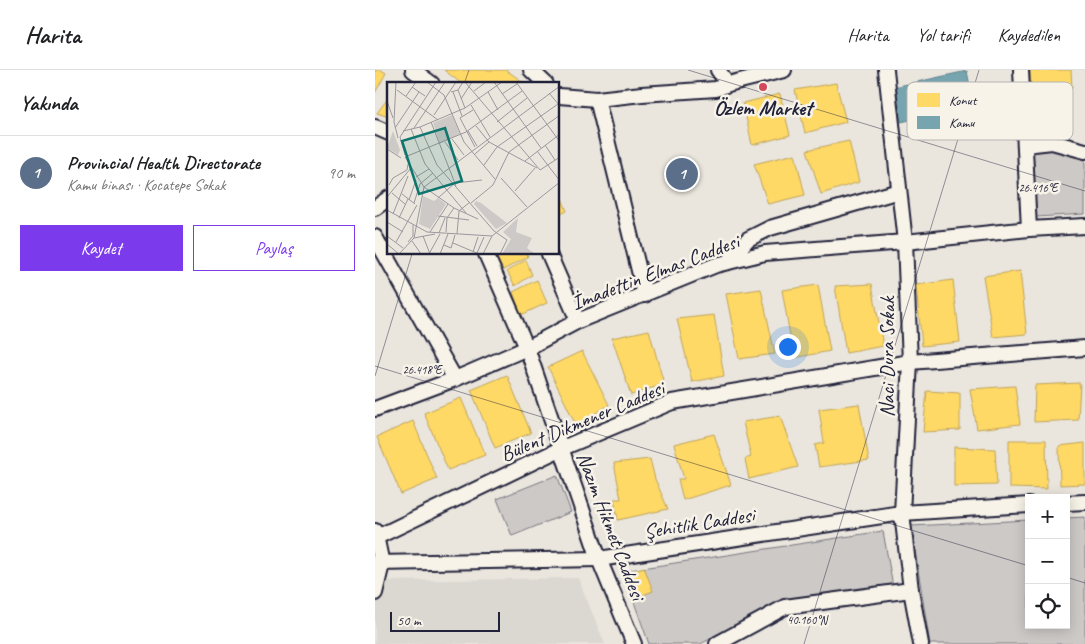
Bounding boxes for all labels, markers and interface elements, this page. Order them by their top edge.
text: Harita [25,20,81,50]
text: Harita [848,24,889,46]
text: Yol tarifi [917,24,970,46]
text: Kaydedilen [998,24,1060,46]
marker: Özlem Market [757,81,769,93]
inset map [387,82,560,255]
legend [907,82,1073,140]
text: Yakında [20,90,78,116]
text: Konut [949,92,978,109]
place label: Özlem Market [714,95,815,121]
text: Kamu [949,114,975,131]
text: Provincial Health Directorate [67,151,260,175]
pin: 1 [666,155,698,193]
text: 1 [32,163,40,183]
text: 90 m [328,163,355,183]
text: Kamu binası · Kocatepe Sokak [67,175,226,195]
text: 26.416°E [1018,180,1059,196]
button: Kaydet [20,225,183,271]
button: Paylaş [193,225,355,271]
street label: İmadettin Elmas Caddesi [568,227,745,316]
street label: Naci Dura Sokak [874,295,900,417]
your location [775,334,801,360]
text: 26.418°E [402,362,443,378]
street label: Bülent Dikmener Caddesi [496,374,671,467]
street label: Nazım Hikmet Caddesi [571,448,652,606]
map controls [1025,494,1070,629]
button: + [1025,494,1070,539]
street label: Şehitlik Caddesi [642,501,759,545]
button: − [1025,539,1070,584]
button: locate [1025,584,1070,629]
scale bar [390,609,500,632]
text: 50 m [397,612,421,629]
text: 40.160°N [787,612,829,628]

